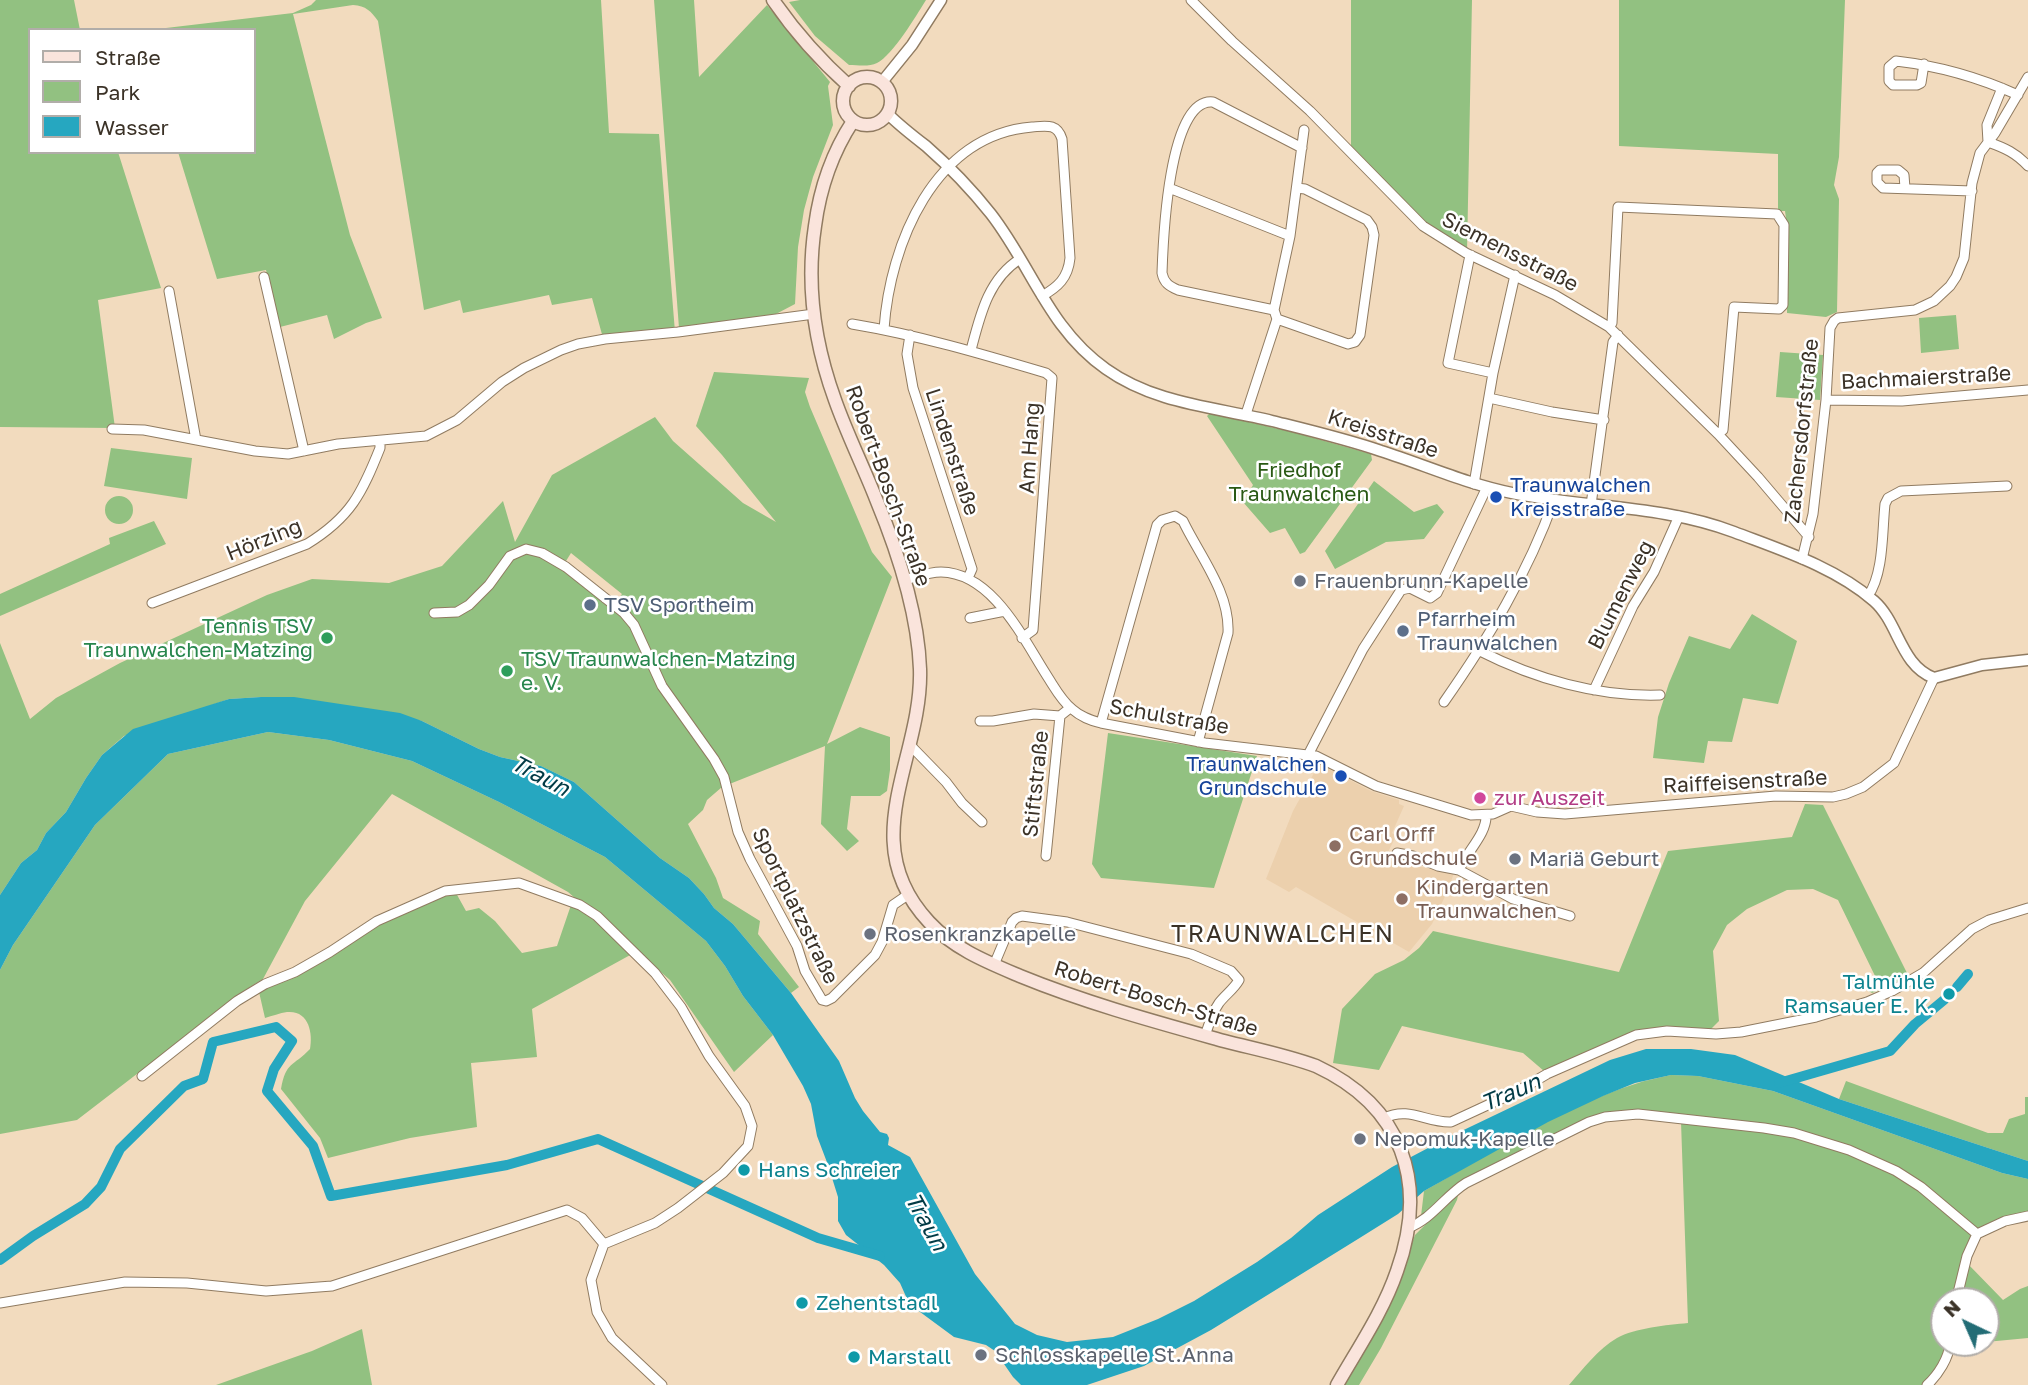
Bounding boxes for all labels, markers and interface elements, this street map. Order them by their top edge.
legend [28,28,256,154]
text: Straße [95,44,161,70]
text: Park [95,79,140,105]
text: Wasser [95,114,169,140]
street label: Siemensstraße [1438,207,1582,297]
street label: Zachersdorfstraße [1780,337,1824,525]
street label: Bachmaierstraße [1840,361,2012,395]
street label: Robert-Bosch-Straße [840,382,936,590]
street label: Lindenstraße [920,385,984,519]
street label: Am Hang [1014,401,1046,495]
street label: Kreisstraße [1324,404,1442,464]
park label: Friedhof Traunwalchen [1229,457,1369,507]
place label: Traunwalchen Kreisstraße [1510,472,1651,522]
marker: Traunwalchen Kreisstraße [1488,489,1504,505]
street label: Hörzing [223,513,305,567]
street label: Blumenweg [1583,536,1659,654]
place label: Frauenbrunn-Kapelle [1314,568,1528,594]
marker: Frauenbrunn-Kapelle [1292,573,1308,589]
place label: TSV Sportheim [604,592,755,618]
marker: TSV Sportheim [582,597,598,613]
place label: Pfarrheim Traunwalchen [1417,606,1558,656]
place label: Tennis TSV Traunwalchen-Matzing [84,613,313,663]
marker: Pfarrheim Traunwalchen [1395,623,1411,639]
marker: Tennis TSV Traunwalchen-Matzing [319,630,335,646]
place label: TSV Traunwalchen-Matzing e. V. [521,646,796,696]
marker: TSV Traunwalchen-Matzing e. V. [499,663,515,679]
street label: Schulstraße [1107,694,1231,740]
street label: Stiftstraße [1018,729,1054,839]
water label: Traun [506,749,574,803]
place label: Traunwalchen Grundschule [1186,751,1327,801]
street label: Raiffeisenstraße [1662,765,1828,799]
marker: Traunwalchen Grundschule [1333,768,1349,784]
place label: zur Auszeit [1494,785,1605,811]
marker: zur Auszeit [1472,790,1488,806]
place label: Carl Orff Grundschule [1349,821,1477,871]
street label: Sportplatzstraße [746,824,844,988]
marker: Carl Orff Grundschule [1327,838,1343,854]
place label: Mariä Geburt [1529,846,1659,872]
marker: Mariä Geburt [1507,851,1523,867]
place label: Kindergarten Traunwalchen [1416,874,1557,924]
marker: Kindergarten Traunwalchen [1394,891,1410,907]
district label: TRAUNWALCHEN [1172,920,1394,948]
place label: Rosenkranzkapelle [884,921,1076,947]
marker: Rosenkranzkapelle [862,926,878,942]
street label: Robert-Bosch-Straße [1051,956,1261,1042]
place label: Talmühle Ramsauer E. K. [1784,969,1935,1019]
marker: Talmühle Ramsauer E. K. [1941,986,1957,1002]
water label: Traun [1477,1068,1545,1118]
place label: Nepomuk-Kapelle [1374,1126,1555,1152]
marker: Nepomuk-Kapelle [1352,1131,1368,1147]
place label: Hans Schreier [758,1157,899,1183]
marker: Hans Schreier [736,1162,752,1178]
water label: Traun [899,1188,953,1256]
north arrow [1930,1287,2000,1357]
place label: Zehentstadl [816,1290,938,1316]
marker: Zehentstadl [794,1295,810,1311]
text: N [1938,1295,1965,1321]
place label: Schlosskapelle St.Anna [995,1342,1234,1368]
place label: Marstall [868,1344,951,1370]
marker: Schlosskapelle St.Anna [973,1347,989,1363]
marker: Marstall [846,1349,862,1365]

